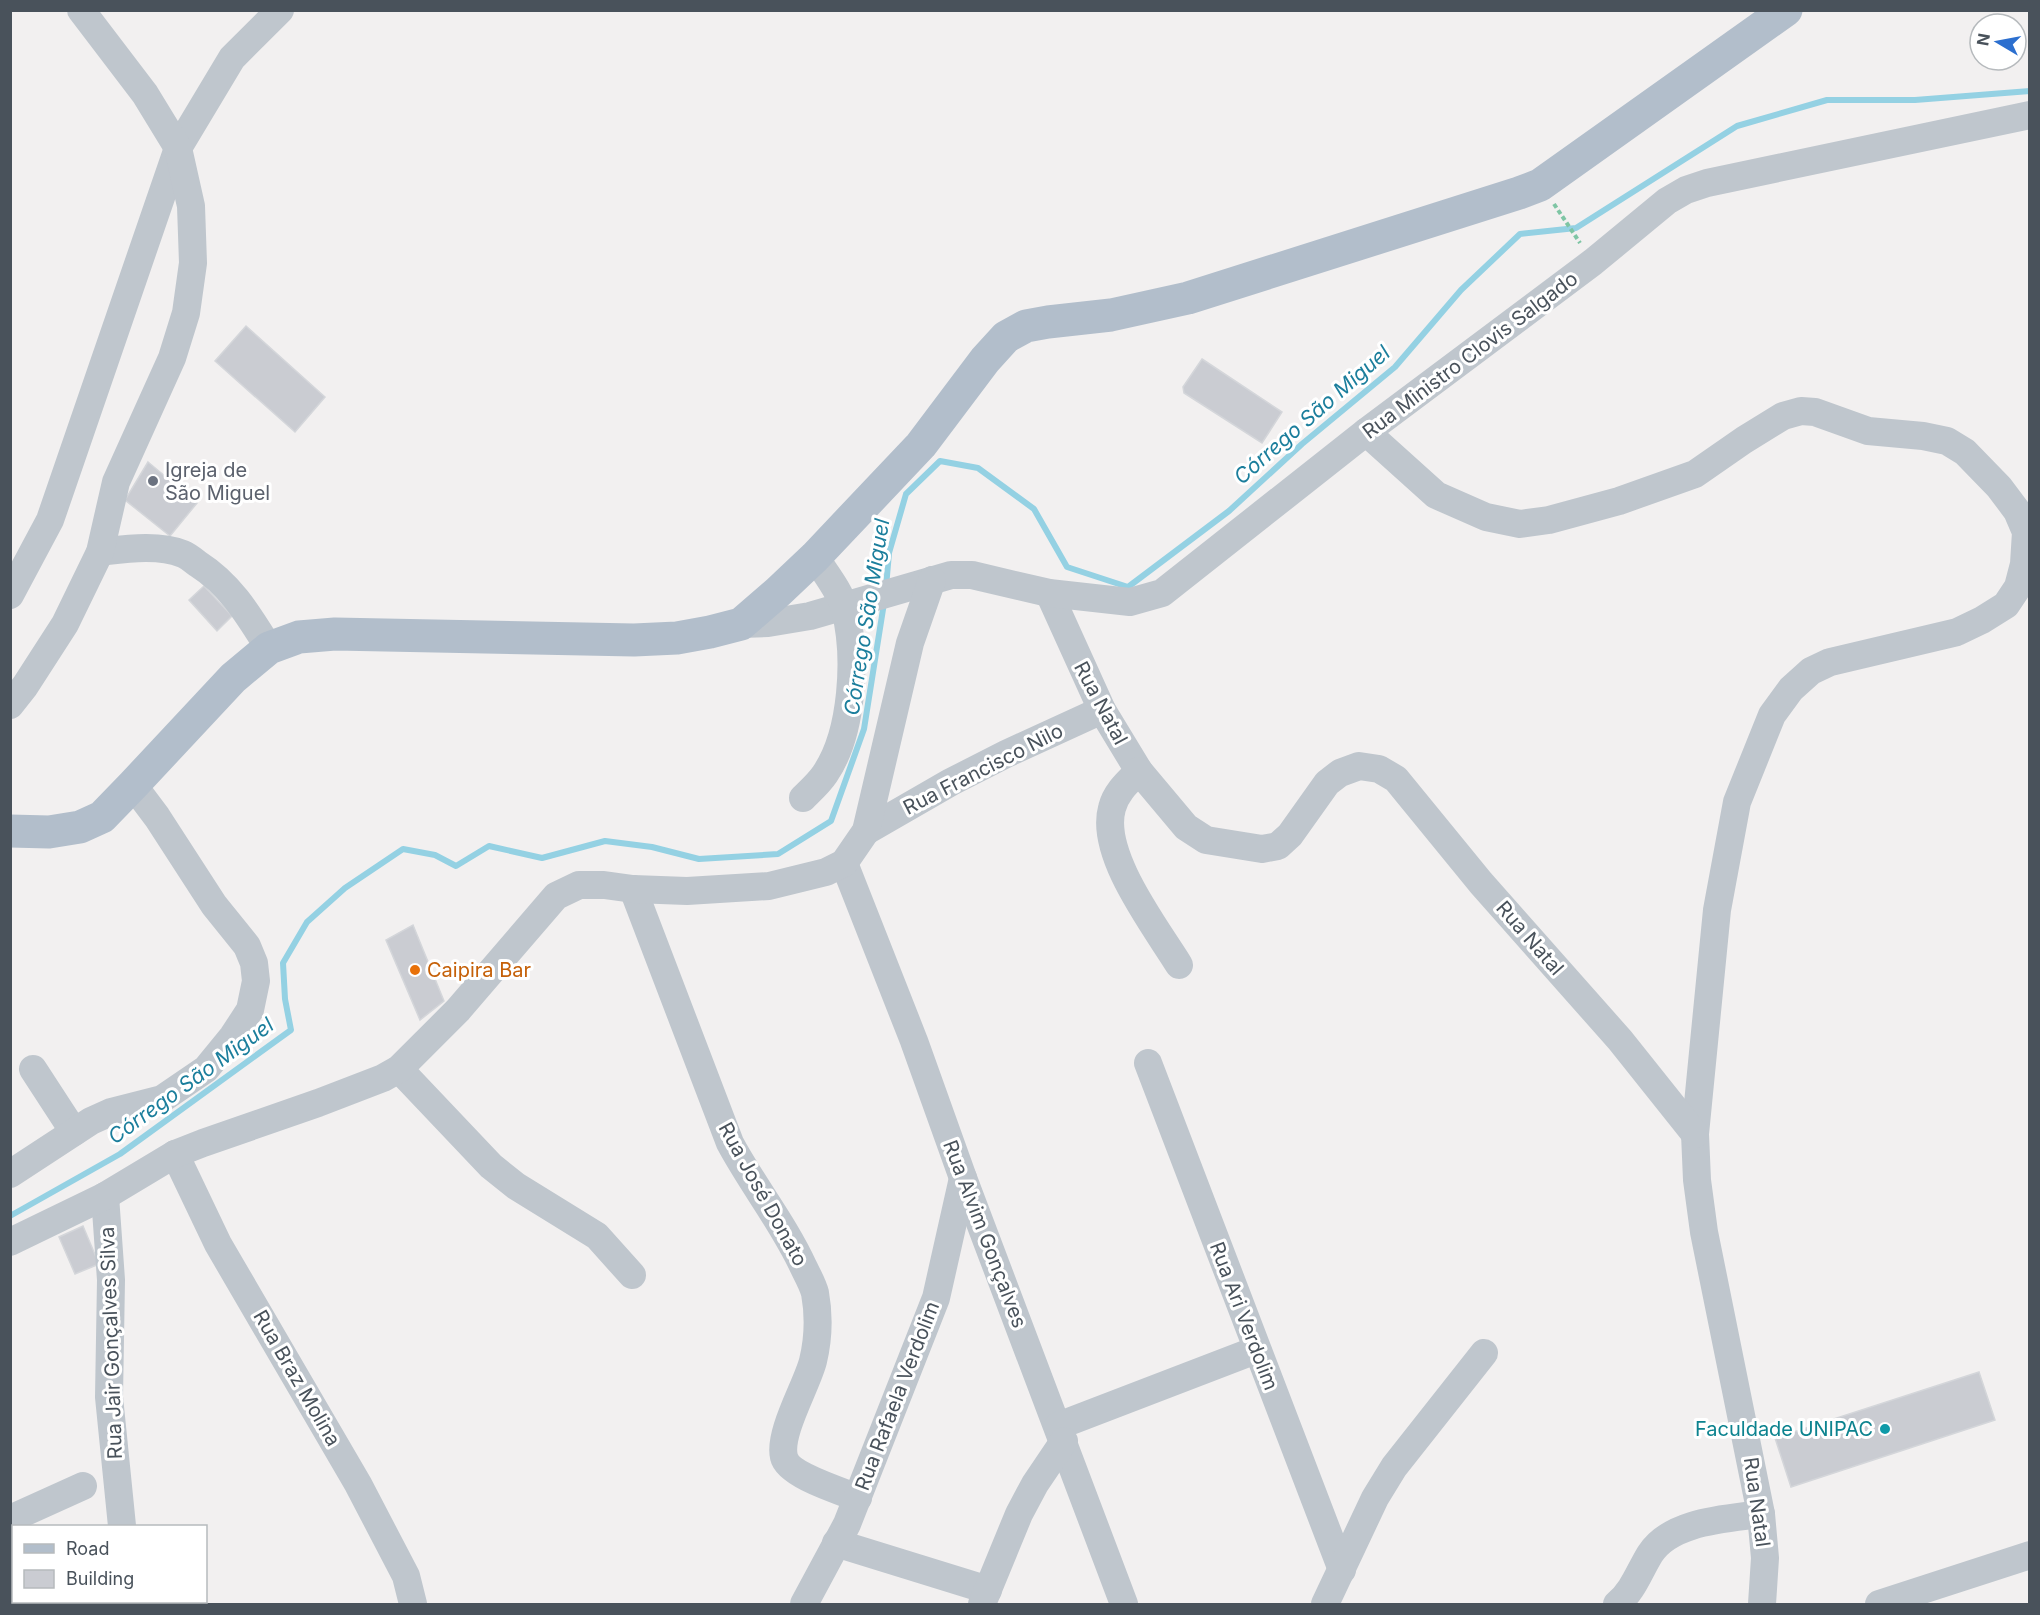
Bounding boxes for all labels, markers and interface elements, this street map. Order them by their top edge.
north arrow [1968,12,2028,72]
text: N [1972,32,1994,47]
street label: Rua Ministro Clovis Salgado [1358,266,1582,444]
water label: Córrego São Miguel [1229,339,1396,489]
place label: Igreja de São Miguel [165,458,270,505]
marker: Igreja de São Miguel [146,474,160,488]
water label: Córrego São Miguel [839,516,895,717]
street label: Rua Natal [1069,657,1133,749]
street label: Rua Francisco Nilo [899,718,1067,820]
street label: Rua Natal [1491,896,1569,980]
place label: Caipira Bar [427,958,531,982]
marker: Caipira Bar [408,963,422,977]
water label: Córrego São Miguel [103,1012,279,1149]
street label: Rua José Donato [714,1118,812,1270]
street label: Rua Alvim Gonçalves [938,1137,1032,1331]
street label: Rua Jair Gonçalves Silva [95,1226,127,1460]
street label: Rua Ari Verdolim [1205,1239,1283,1393]
street label: Rua Rafaela Verdolim [850,1298,944,1494]
street label: Rua Braz Molina [248,1306,346,1450]
place label: Faculdade UNIPAC [1695,1417,1873,1441]
marker: Faculdade UNIPAC [1878,1422,1892,1436]
street label: Rua Natal [1739,1455,1775,1549]
legend [12,1525,207,1603]
text: Road [66,1538,109,1559]
text: Building [66,1568,134,1589]

